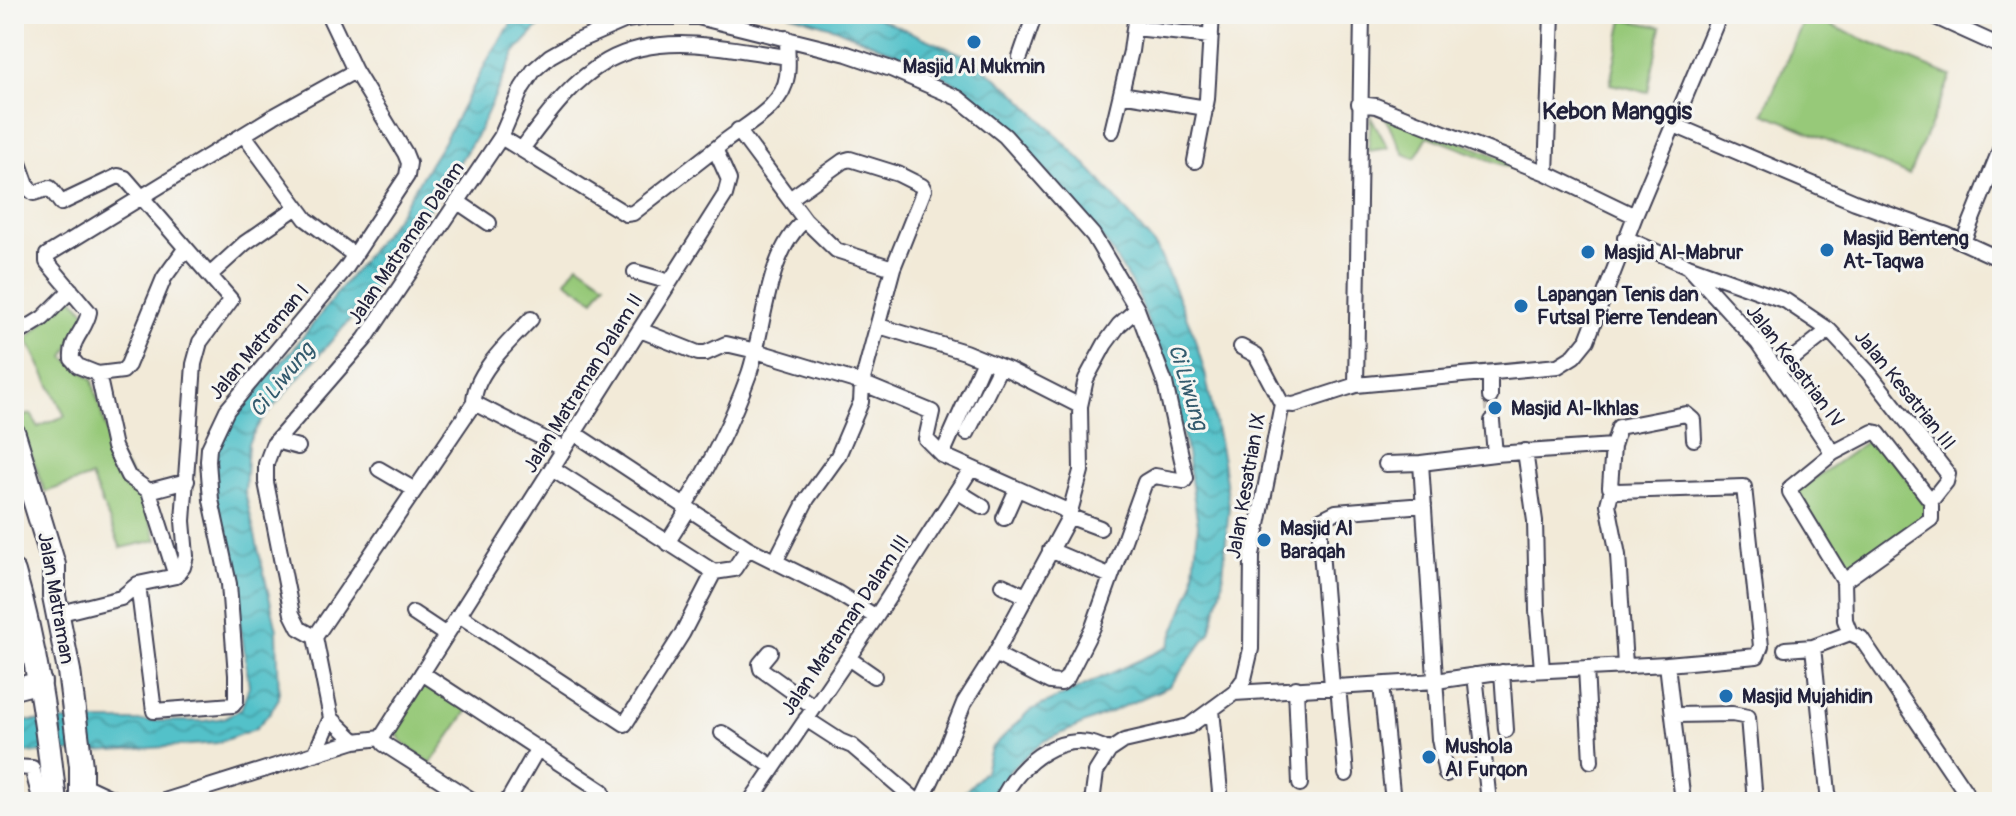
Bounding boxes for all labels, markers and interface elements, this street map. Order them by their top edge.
marker: Masjid Al Mukmin [965,33,983,51]
place label: Masjid Al Mukmin [903,54,1045,79]
district label: Kebon Manggis [1542,97,1692,126]
street label: Jalan Matraman Dalam [342,157,470,329]
place label: Masjid Benteng At-Taqwa [1843,226,1969,274]
place label: Masjid Al-Mabrur [1604,240,1744,265]
marker: Masjid Benteng At-Taqwa [1818,241,1836,259]
marker: Masjid Al-Mabrur [1579,243,1597,261]
street label: Jalan Matraman I [203,279,315,405]
place label: Lapangan Tenis dan Futsal Pierre Tendean [1537,282,1718,330]
street label: Jalan Matraman Dalam II [518,289,648,477]
marker: Lapangan Tenis dan Futsal Pierre Tendean [1512,297,1530,315]
street label: Jalan Kesatrian IV [1740,299,1850,433]
street label: Jalan Kesatrian III [1849,325,1961,455]
water label: Ci Liwung [243,335,322,423]
water label: Ci Liwung [1162,341,1215,435]
place label: Masjid Al-Ikhlas [1511,396,1639,421]
marker: Masjid Al-Ikhlas [1486,399,1504,417]
street label: Jalan Kesatrian IX [1221,411,1271,561]
place label: Masjid Al Baraqah [1280,516,1353,564]
street label: Jalan Matraman [32,530,80,666]
street label: Jalan Matraman Dalam III [775,530,915,720]
marker: Masjid Al Baraqah [1255,531,1273,549]
place label: Masjid Mujahidin [1742,684,1873,709]
marker: Masjid Mujahidin [1717,687,1735,705]
place label: Mushola Al Furqon [1445,734,1528,782]
marker: Mushola Al Furqon [1420,748,1438,766]

